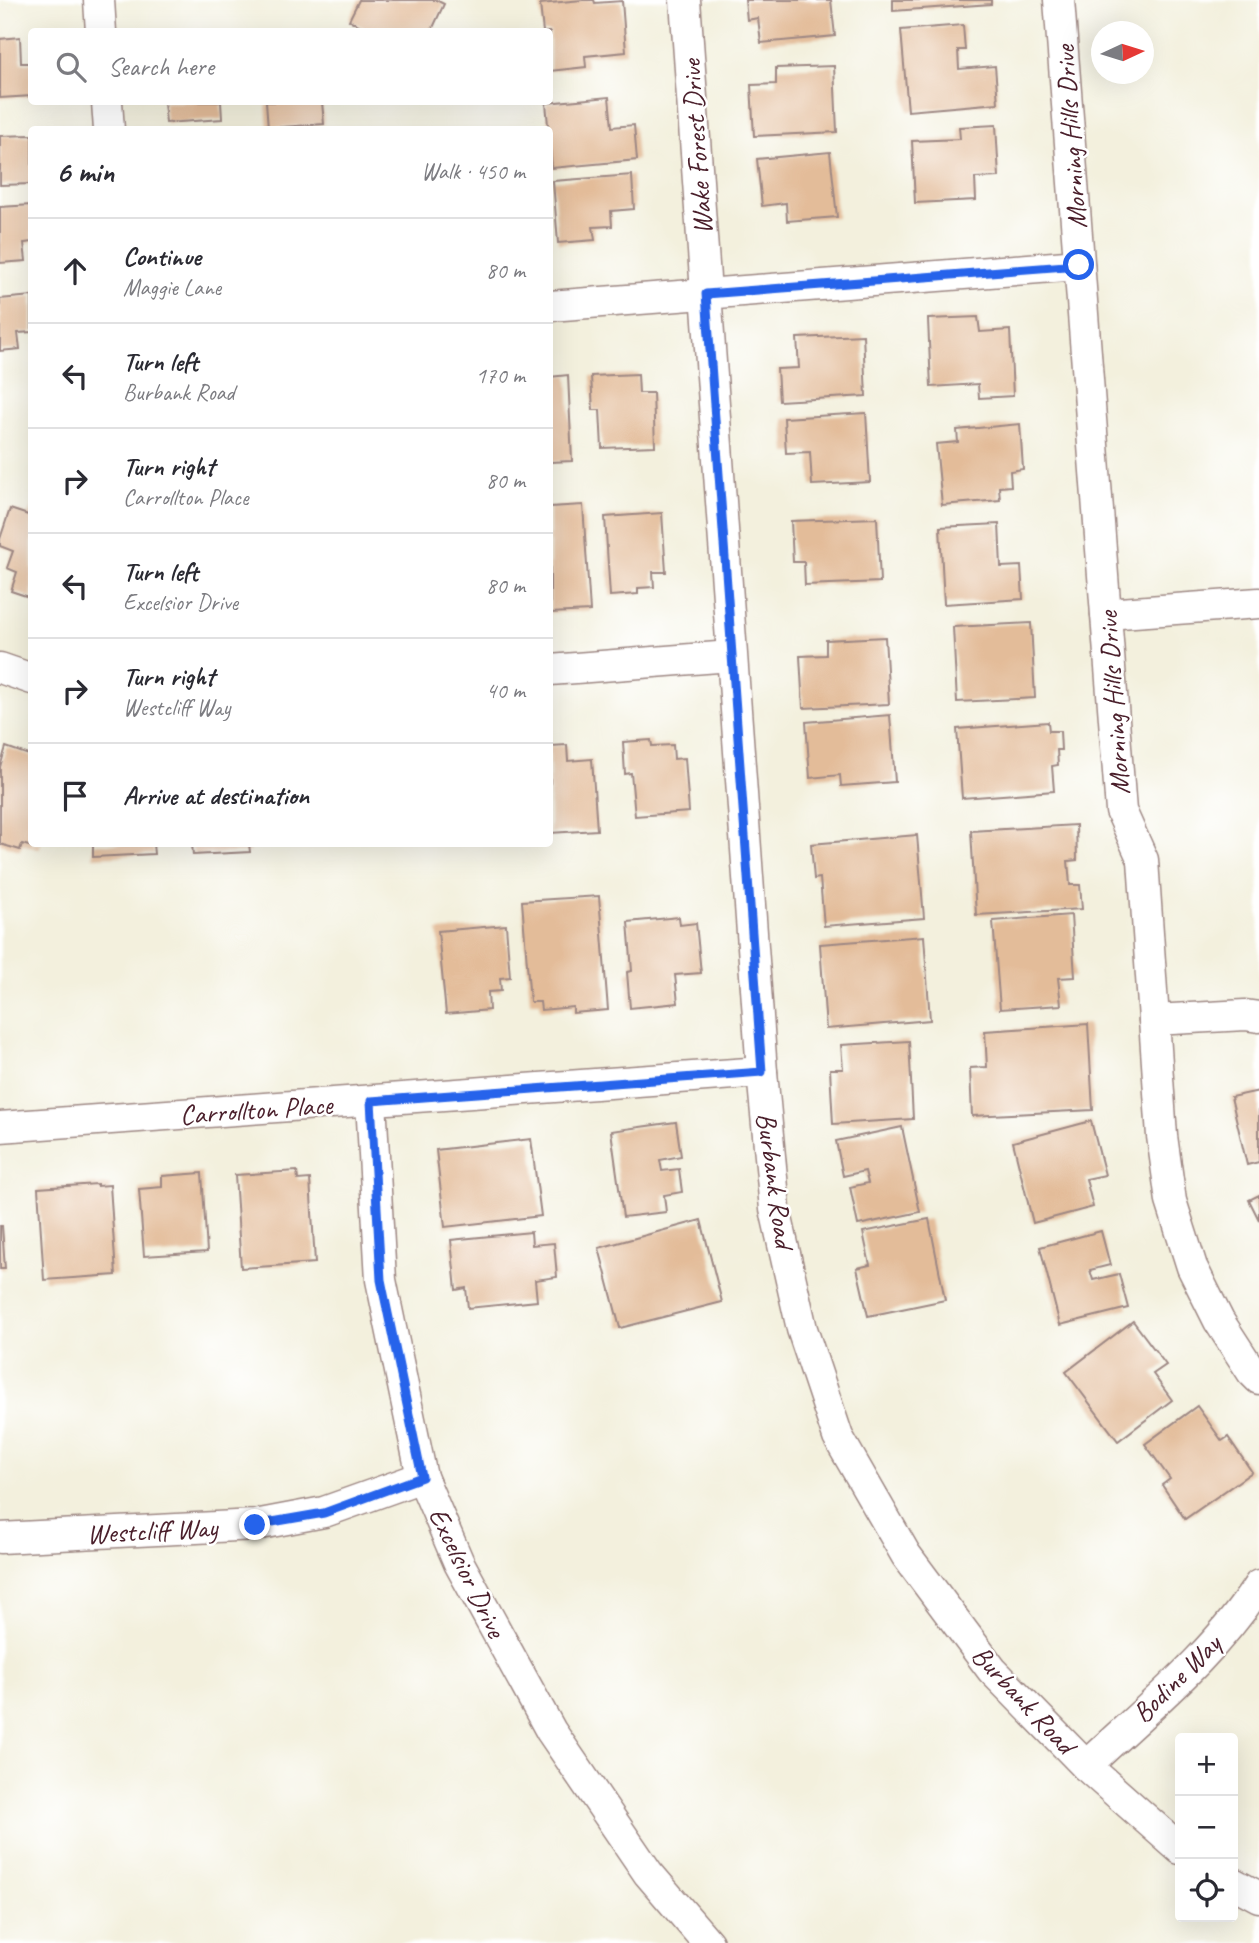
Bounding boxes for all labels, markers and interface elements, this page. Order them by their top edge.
north arrow [1091,21,1154,84]
search box [28,28,553,105]
street label: Morning Hills Drive [1046,42,1094,230]
icon: search [52,48,90,86]
text: Search here [108,50,214,83]
street label: Wake Forest Drive [673,56,720,236]
text: 6 min [56,153,114,191]
text: Walk · 450 m [421,157,525,186]
text: Continue [123,240,201,273]
route start [1063,249,1094,280]
icon: ahead [56,252,94,290]
text: 80 m [486,256,525,285]
text: Maggie Lane [123,273,221,302]
text: Turn left [123,345,198,378]
icon: left [56,357,94,395]
text: 170 m [476,361,525,390]
text: Burbank Road [123,378,235,407]
text: Turn right [123,450,214,483]
icon: right [56,462,94,500]
text: 80 m [486,466,525,495]
text: Carrollton Place [123,483,248,512]
text: Turn left [123,555,198,588]
icon: left [56,567,94,605]
text: 80 m [486,571,525,600]
text: Excelsior Drive [123,588,238,617]
street label: Morning Hills Drive [1089,608,1137,796]
text: Turn right [123,660,214,693]
icon: right [56,672,94,710]
text: 40 m [486,676,525,705]
text: Westcliff Way [123,693,230,722]
icon: arrive [56,777,94,815]
text: Arrive at destination [123,779,309,812]
street label: Carrollton Place [179,1087,335,1132]
street label: Burbank Road [749,1110,803,1254]
street label: Excelsior Drive [421,1502,515,1645]
street label: Westcliff Way [86,1509,221,1551]
route end [239,1509,270,1540]
street label: Bodine Way [1125,1625,1230,1730]
street label: Burbank Road [964,1638,1085,1764]
map controls [1175,1733,1238,1922]
button: + [1175,1733,1238,1796]
button: − [1175,1796,1238,1859]
button: locate [1175,1859,1238,1922]

